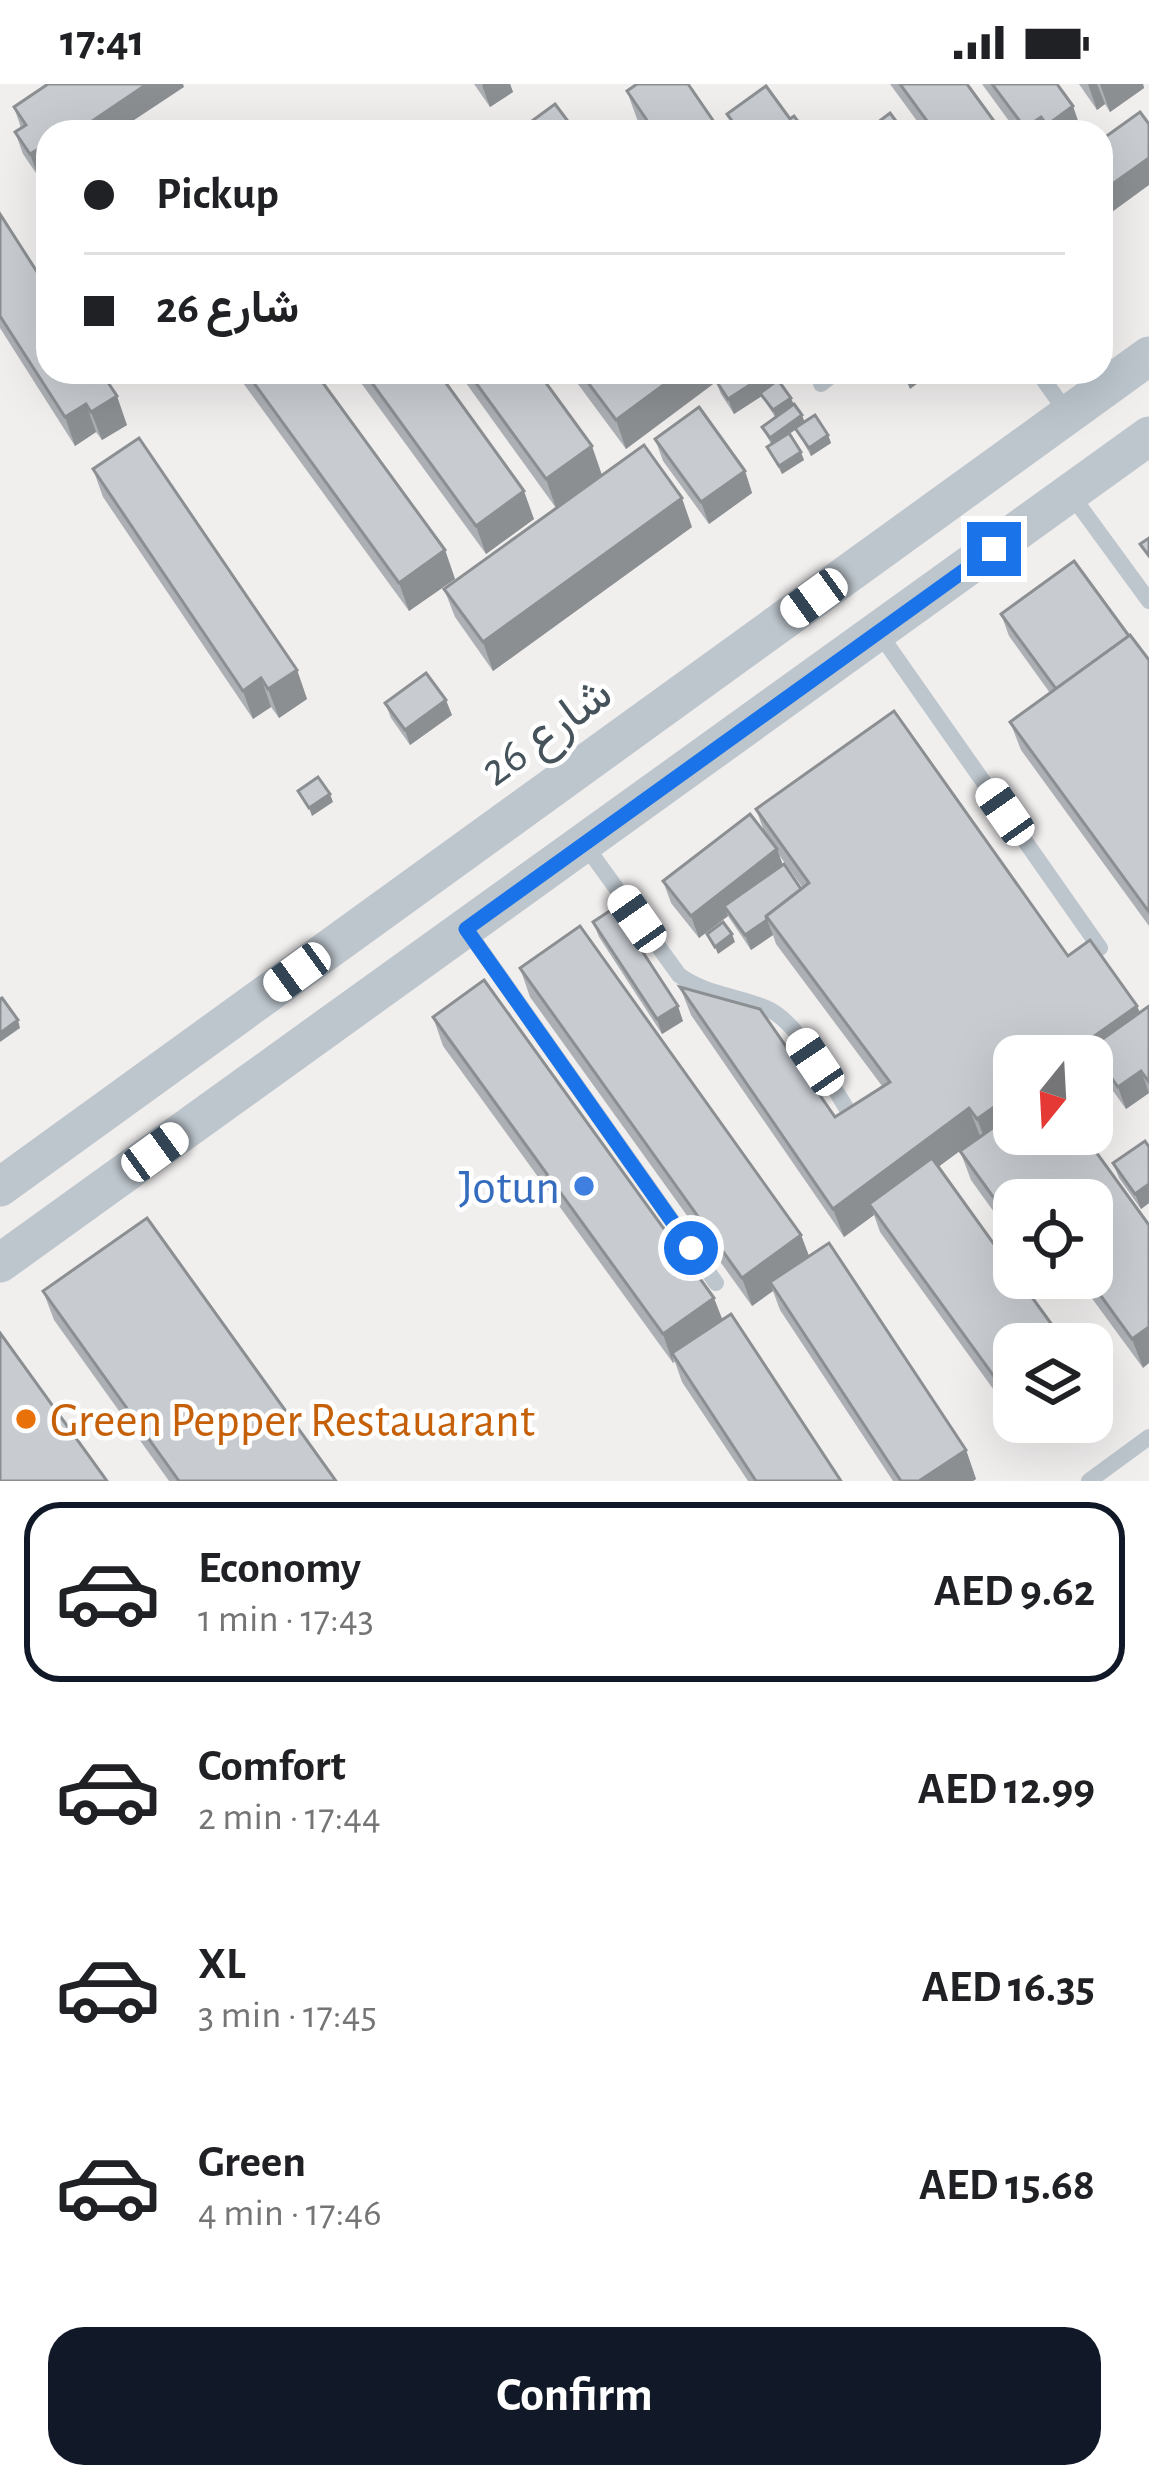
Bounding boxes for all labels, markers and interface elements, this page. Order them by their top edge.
text: 17:41 [60,19,145,64]
text: Pickup [156,172,279,217]
text: شارع 26 [156,286,299,331]
route end [967,522,1021,576]
car [774,562,854,634]
street label: شارع 26 [472,669,625,800]
car [970,772,1040,852]
car [602,879,672,959]
car [257,936,337,1008]
car [780,1022,850,1102]
north arrow [993,1035,1113,1155]
map controls [993,1035,1113,1443]
car [115,1116,195,1188]
place label: Jotun [458,1165,560,1213]
marker: Jotun [571,1173,597,1199]
button: locate [993,1179,1113,1299]
route start [664,1221,718,1275]
button: layers [993,1323,1113,1443]
place label: Green Pepper Restauarant [50,1398,535,1446]
marker: Green Pepper Restauarant [13,1406,39,1432]
icon: car [54,1538,162,1646]
text: Economy [198,1546,361,1591]
text: AED 9.62 [934,1569,1095,1614]
text: 1 min · 17:43 [198,1600,374,1639]
icon: car [54,1736,162,1844]
text: Comfort [198,1744,346,1789]
text: AED 12.99 [918,1767,1095,1812]
text: 2 min · 17:44 [198,1798,381,1837]
icon: car [54,1934,162,2042]
text: XL [198,1942,246,1987]
text: AED 16.35 [922,1965,1095,2010]
text: 3 min · 17:45 [198,1996,377,2035]
icon: car [54,2132,162,2240]
text: Green [198,2140,306,2185]
text: AED 15.68 [919,2163,1095,2208]
text: 4 min · 17:46 [198,2194,381,2233]
button: Confirm [48,2327,1101,2465]

